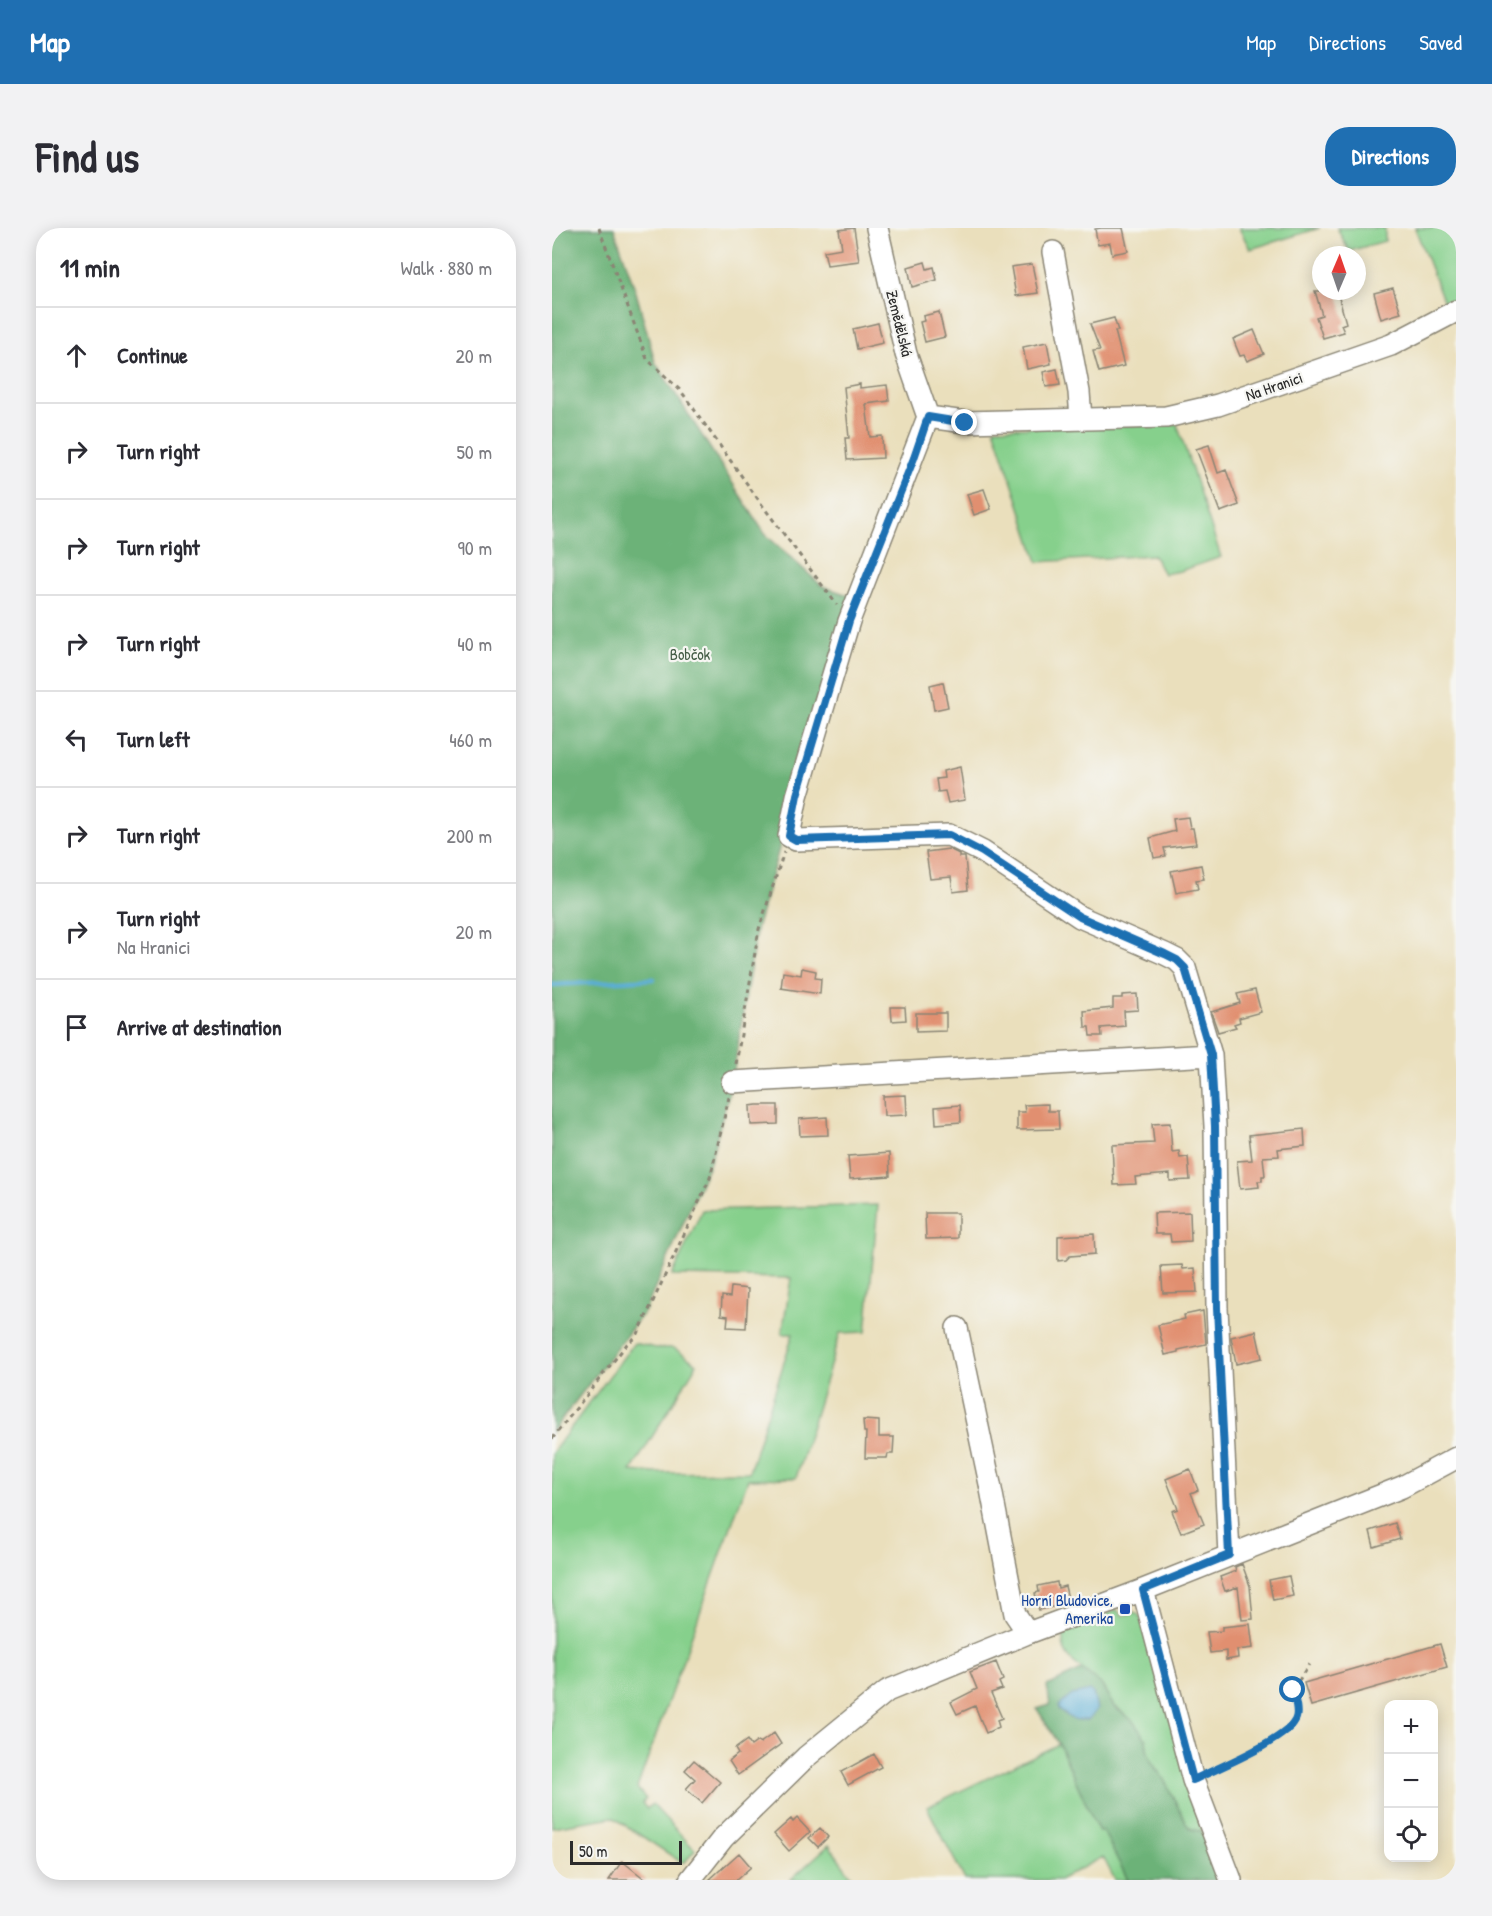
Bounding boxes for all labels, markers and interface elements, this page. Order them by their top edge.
text: Map [30,23,70,61]
text: Map [1246,28,1276,57]
text: Directions [1309,28,1386,57]
text: Saved [1419,28,1462,57]
button: Directions [1325,127,1456,186]
text: Find us [36,128,139,185]
north arrow [1312,246,1366,300]
text: 11 min [60,250,120,285]
text: Walk · 880 m [401,254,492,281]
street label: Zemědělská [881,288,919,358]
icon: ahead [60,339,93,372]
text: Continue [117,340,188,370]
text: 20 m [455,342,492,369]
street label: Na Hranici [1243,366,1305,406]
route end [951,409,977,435]
icon: right [60,435,93,468]
text: Turn right [117,436,200,466]
text: 50 m [456,438,492,465]
icon: right [60,531,93,564]
text: Turn right [117,532,200,562]
text: 90 m [458,534,492,561]
icon: right [60,627,93,660]
text: Turn right [117,628,200,658]
text: 40 m [457,630,492,657]
park label: Bobčok [670,643,711,665]
icon: left [60,723,93,756]
text: Turn left [117,724,190,754]
text: 460 m [449,726,492,753]
icon: right [60,819,93,852]
text: Turn right [117,820,200,850]
text: 200 m [447,822,492,849]
text: Turn right [117,903,200,933]
icon: right [60,915,93,948]
text: 20 m [455,918,492,945]
text: Na Hranici [117,933,191,960]
icon: arrive [60,1011,93,1044]
text: Arrive at destination [117,1012,282,1042]
place label: Horní Bludovice, Amerika [1021,1589,1113,1629]
marker: Horní Bludovice, Amerika [1118,1602,1132,1616]
route start [1279,1676,1305,1702]
map controls [1384,1700,1438,1862]
button: + [1384,1700,1438,1754]
button: − [1384,1754,1438,1808]
button: locate [1384,1808,1438,1862]
scale bar [570,1838,682,1866]
text: 50 m [579,1840,608,1862]

